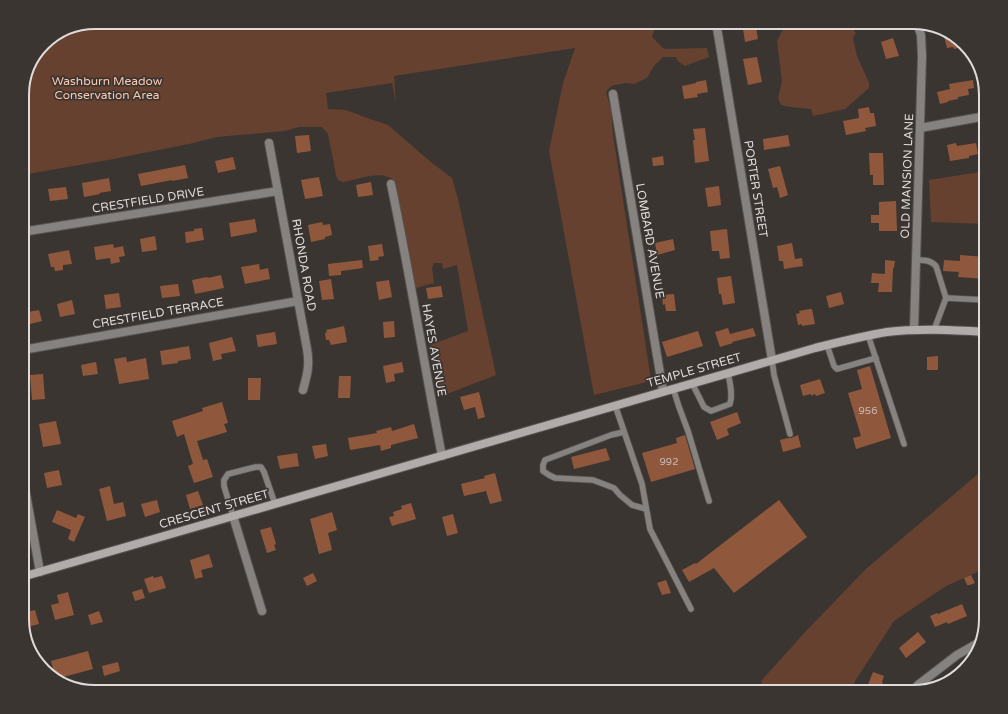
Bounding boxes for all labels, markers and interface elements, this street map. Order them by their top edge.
park label: Washburn Meadow Conservation Area [52,74,163,102]
street label: OLD MANSION LANE [898,113,916,239]
street label: PORTER STREET [741,139,771,239]
street label: LOMBARD AVENUE [633,182,667,300]
street label: CRESTFIELD DRIVE [91,184,205,216]
street label: RHONDA ROAD [289,218,319,312]
street label: CRESTFIELD TERRACE [91,294,225,331]
street label: HAYES AVENUE [419,303,449,398]
street label: TEMPLE STREET [645,350,744,390]
house number: 956 [859,405,877,417]
house number: 992 [660,456,678,468]
street label: CRESCENT STREET [158,486,271,531]

